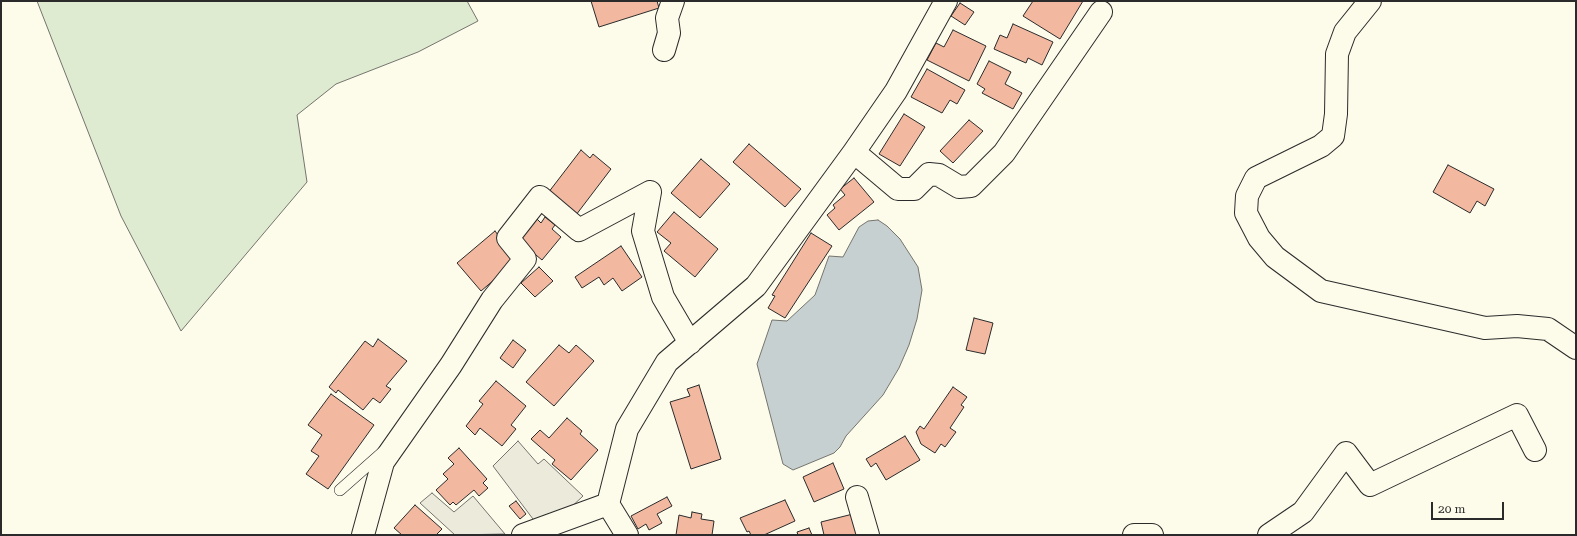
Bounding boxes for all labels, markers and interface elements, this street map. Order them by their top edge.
scale bar [1433,494,1506,520]
text: 20 m [1438,502,1465,516]

